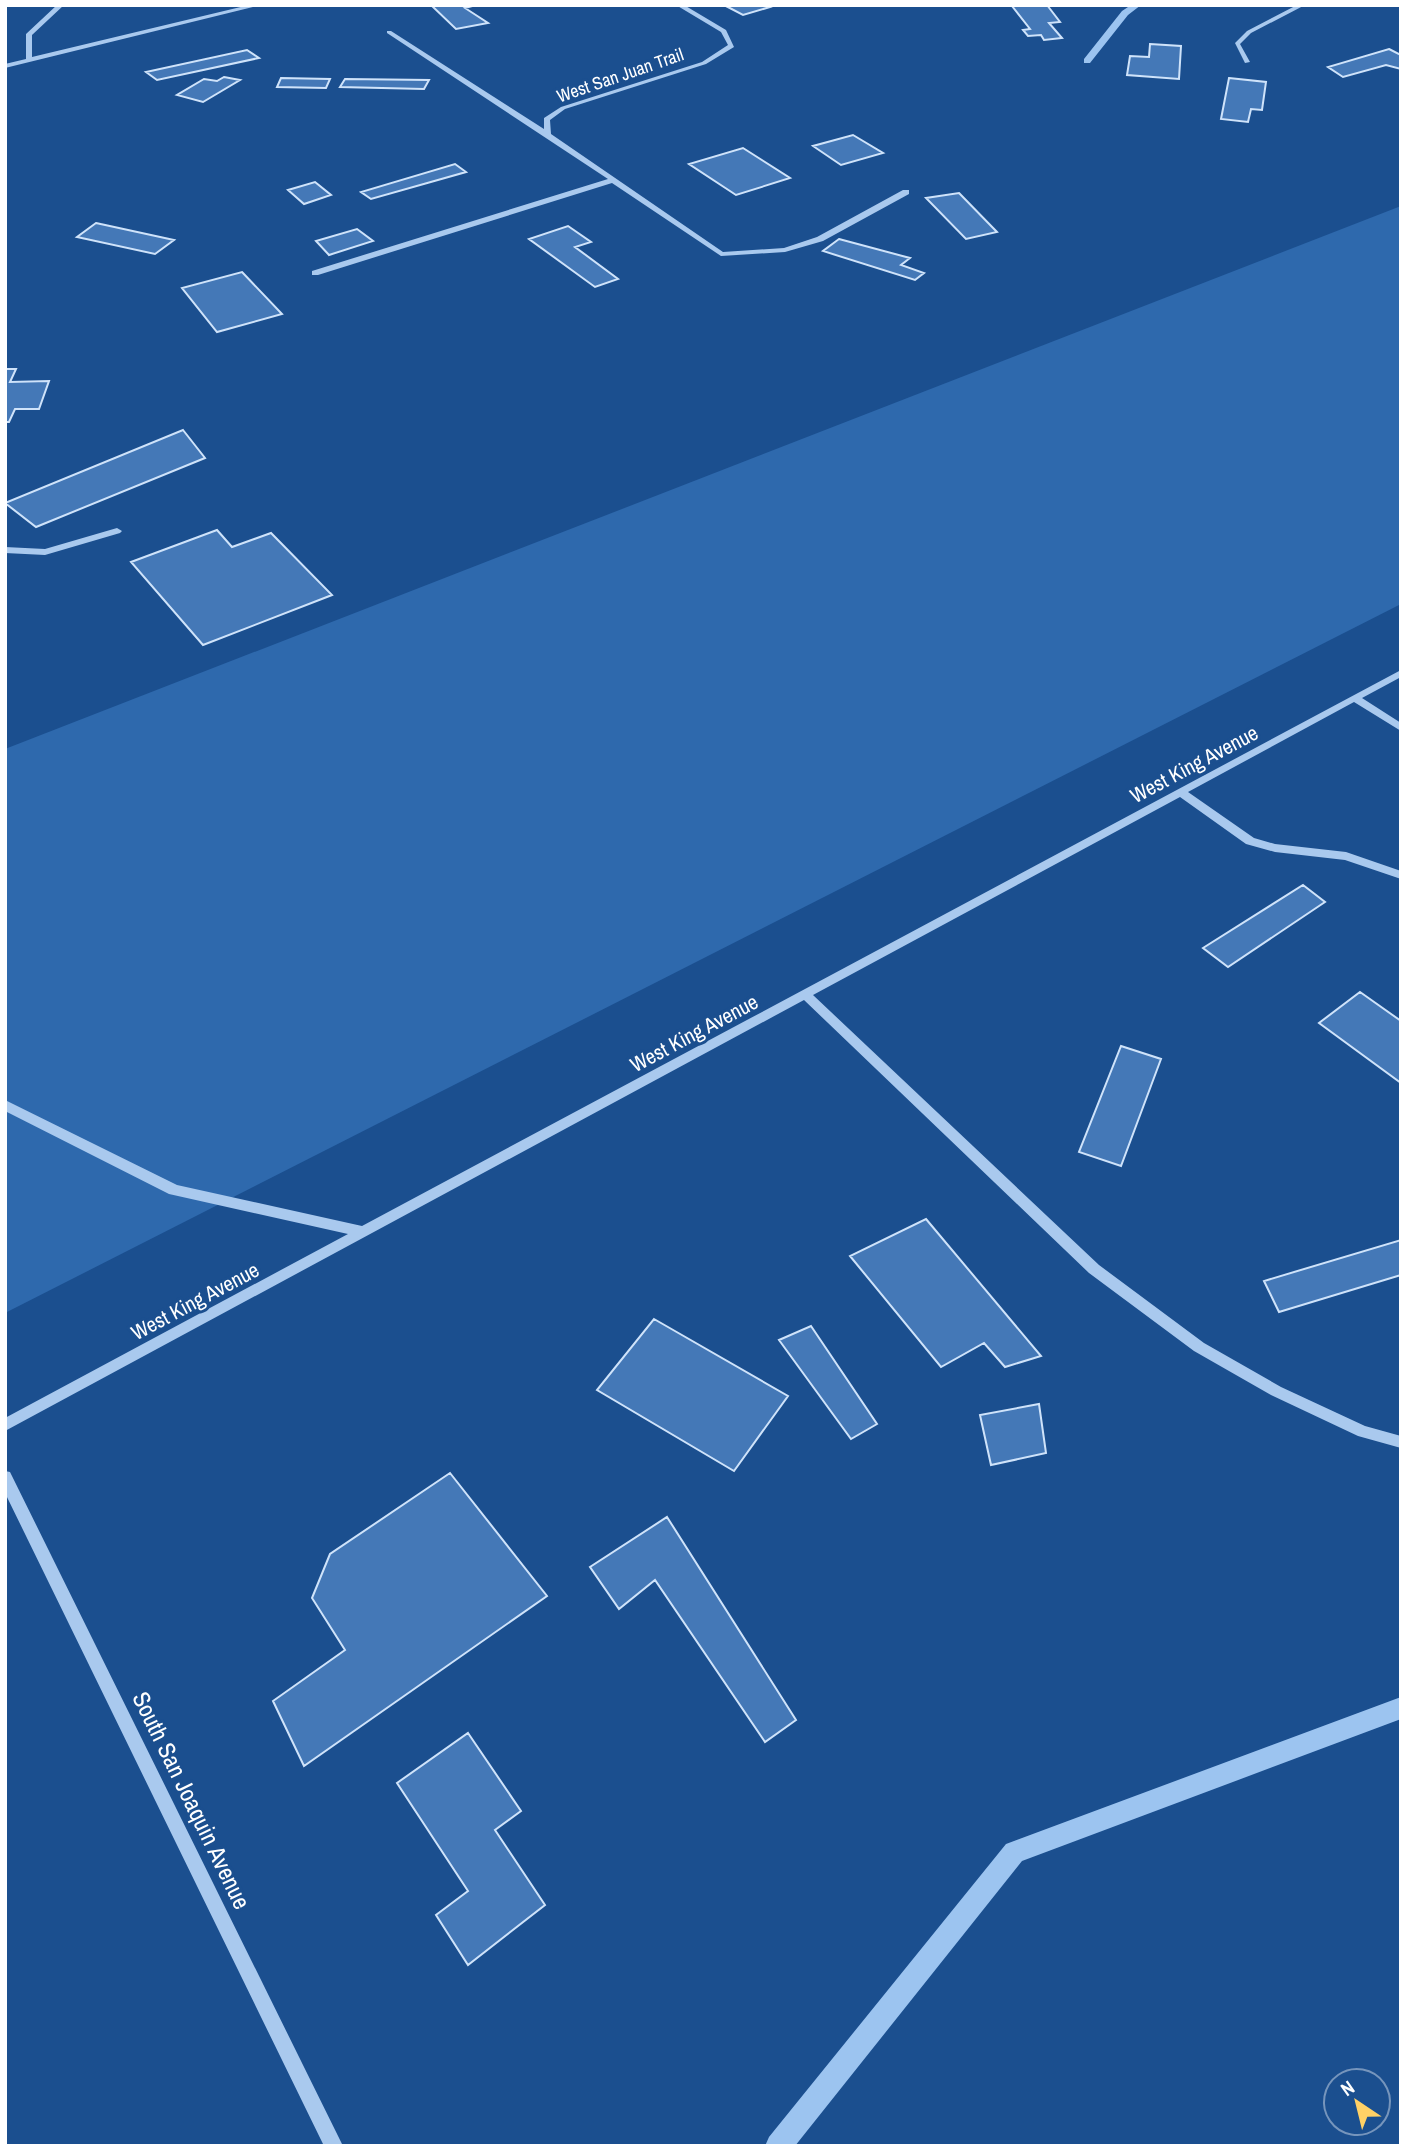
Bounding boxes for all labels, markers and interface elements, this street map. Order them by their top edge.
street label: West San Juan Trail [553,42,687,108]
street label: West King Avenue [1125,718,1263,810]
street label: West King Avenue [625,987,763,1079]
street label: West King Avenue [126,1255,264,1347]
street label: South San Joaquin Avenue [125,1686,259,1914]
north arrow [1322,2067,1392,2137]
text: N [1335,2074,1359,2102]

